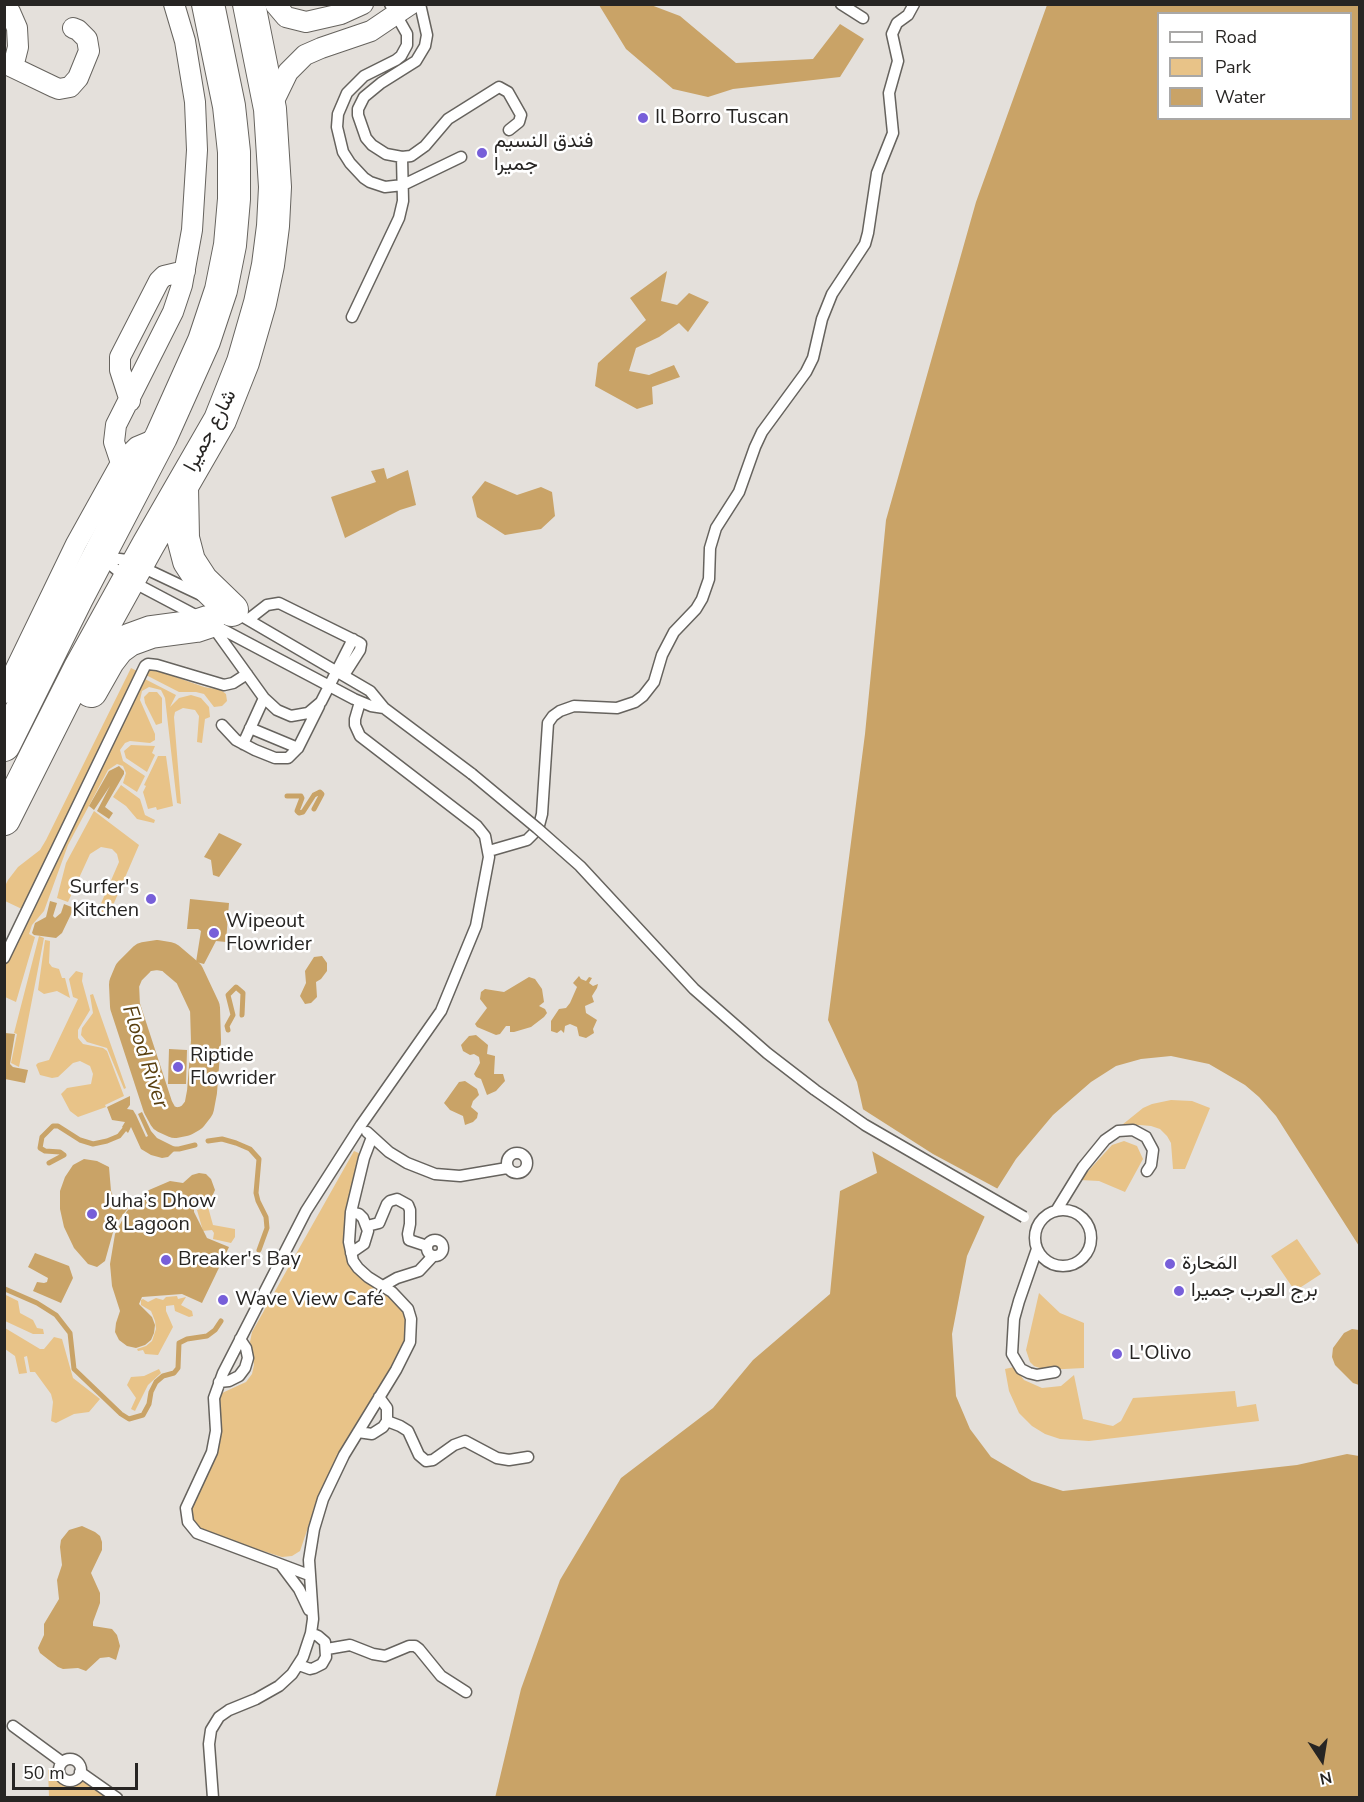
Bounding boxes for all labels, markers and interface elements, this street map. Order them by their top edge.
legend [1157,12,1352,120]
text: Road [1215,25,1257,49]
text: Park [1215,55,1251,79]
text: Water [1215,85,1266,109]
place label: Il Borro Tuscan [655,106,789,130]
marker: Il Borro Tuscan [636,111,650,125]
place label: فندق النسيم جميرا [494,130,593,177]
marker: فندق النسيم جميرا [475,146,489,160]
street label: شارع جميرا [179,386,243,476]
place label: Surfer's Kitchen [70,876,139,923]
marker: Surfer's Kitchen [144,892,158,906]
place label: Wipeout Flowrider [226,910,312,957]
marker: Wipeout Flowrider [207,926,221,940]
water label: Flood River [116,1002,172,1112]
place label: Riptide Flowrider [190,1044,276,1091]
marker: Riptide Flowrider [171,1060,185,1074]
place label: Juha’s Dhow & Lagoon [104,1190,216,1237]
marker: Juha’s Dhow & Lagoon [85,1207,99,1221]
place label: Breaker's Bay [178,1248,301,1272]
place label: المَحارة [1182,1252,1237,1276]
marker: Breaker's Bay [159,1253,173,1267]
marker: المَحارة [1163,1257,1177,1271]
place label: برج العرب جميرا [1191,1279,1318,1303]
marker: برج العرب جميرا [1172,1284,1186,1298]
place label: Wave View Café [235,1288,384,1312]
marker: Wave View Café [216,1293,230,1307]
place label: L'Olivo [1129,1342,1191,1366]
marker: L'Olivo [1110,1347,1124,1361]
north arrow [1292,1730,1352,1790]
scale bar [15,1751,141,1789]
text: 50 m [23,1761,65,1785]
text: N [1318,1766,1334,1790]

